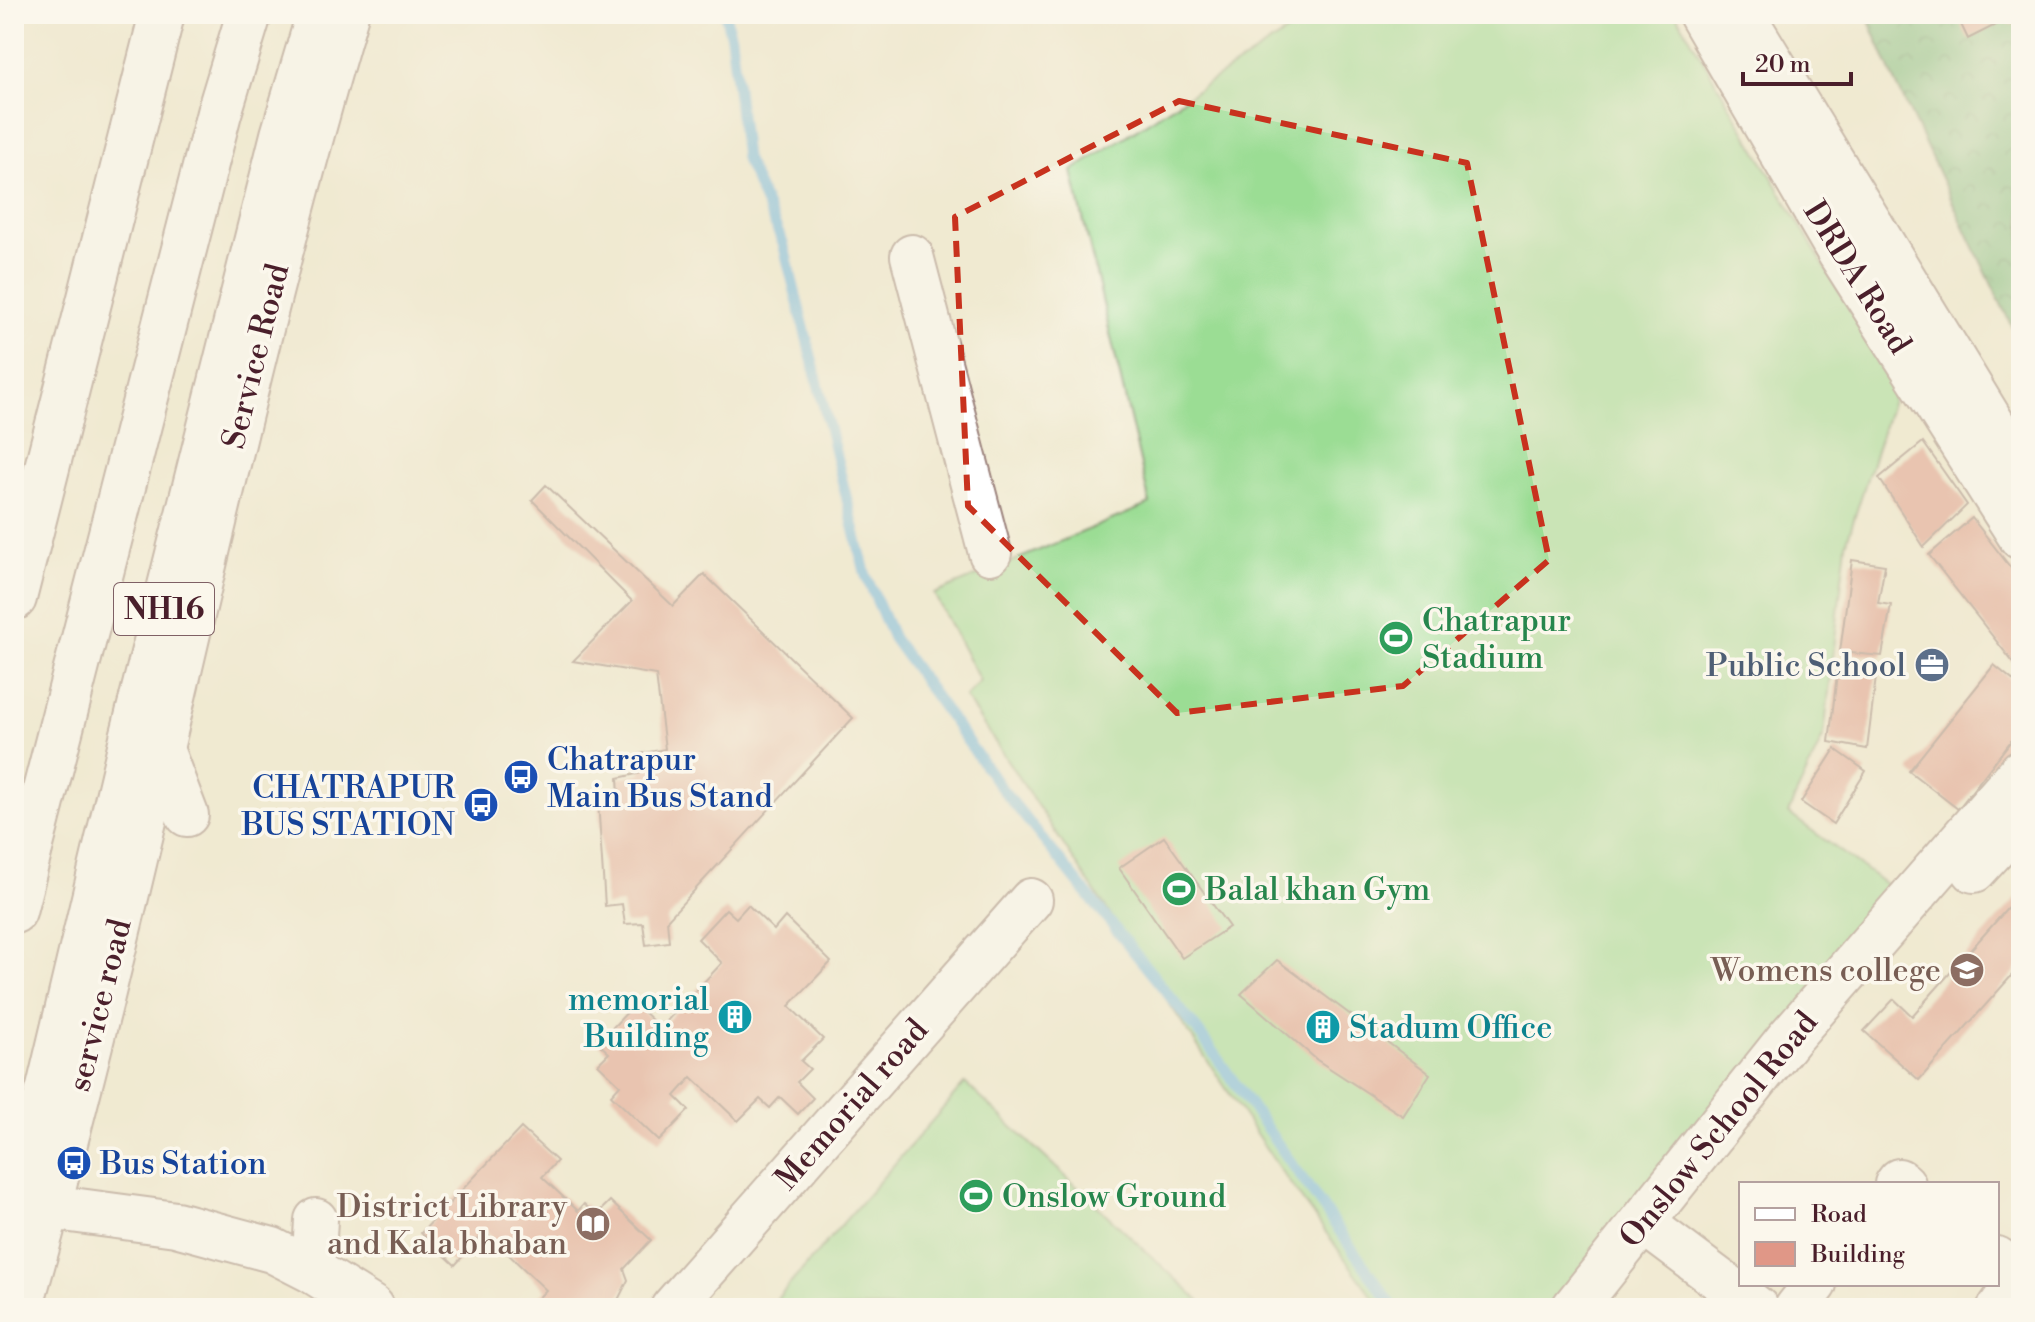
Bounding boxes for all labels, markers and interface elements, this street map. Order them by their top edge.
scale bar [1743,36,1851,86]
text: 20 m [1755,50,1811,80]
street label: DRDA Road [1794,194,1920,361]
street label: Service Road [214,260,298,453]
road number: NH16 [114,583,214,635]
place label: Chatrapur Stadium [1422,601,1571,678]
sports icon: Chatrapur Stadium [1377,619,1415,657]
place label: Public School [1706,646,1907,686]
office icon: Public School [1913,646,1951,684]
place label: Chatrapur Main Bus Stand [547,740,773,817]
bus stop icon: Chatrapur Main Bus Stand [502,758,540,796]
place label: CHATRAPUR BUS STATION [241,768,456,845]
bus stop icon: CHATRAPUR BUS STATION [462,786,500,824]
sports icon: Balal khan Gym [1160,870,1198,908]
place label: Balal khan Gym [1204,870,1430,910]
street label: service road [59,915,141,1096]
place label: Womens college [1710,951,1941,991]
school or university icon: Womens college [1948,951,1986,989]
place label: memorial Building [568,980,710,1057]
building icon: memorial Building [716,998,754,1036]
street label: Onslow School Road [1611,1003,1827,1256]
building icon: Stadum Office [1304,1008,1342,1046]
place label: Stadum Office [1349,1008,1553,1048]
street label: Memorial road [767,1011,937,1198]
bus stop icon: Bus Station [55,1144,93,1182]
place label: Bus Station [99,1144,267,1184]
sports icon: Onslow Ground [957,1177,995,1215]
place label: Onslow Ground [1002,1177,1226,1217]
legend [1739,1182,1999,1286]
place label: District Library and Kala bhaban [327,1187,567,1264]
text: Road [1811,1200,1867,1230]
library icon: District Library and Kala bhaban [574,1205,612,1243]
text: Building [1810,1240,1905,1270]

